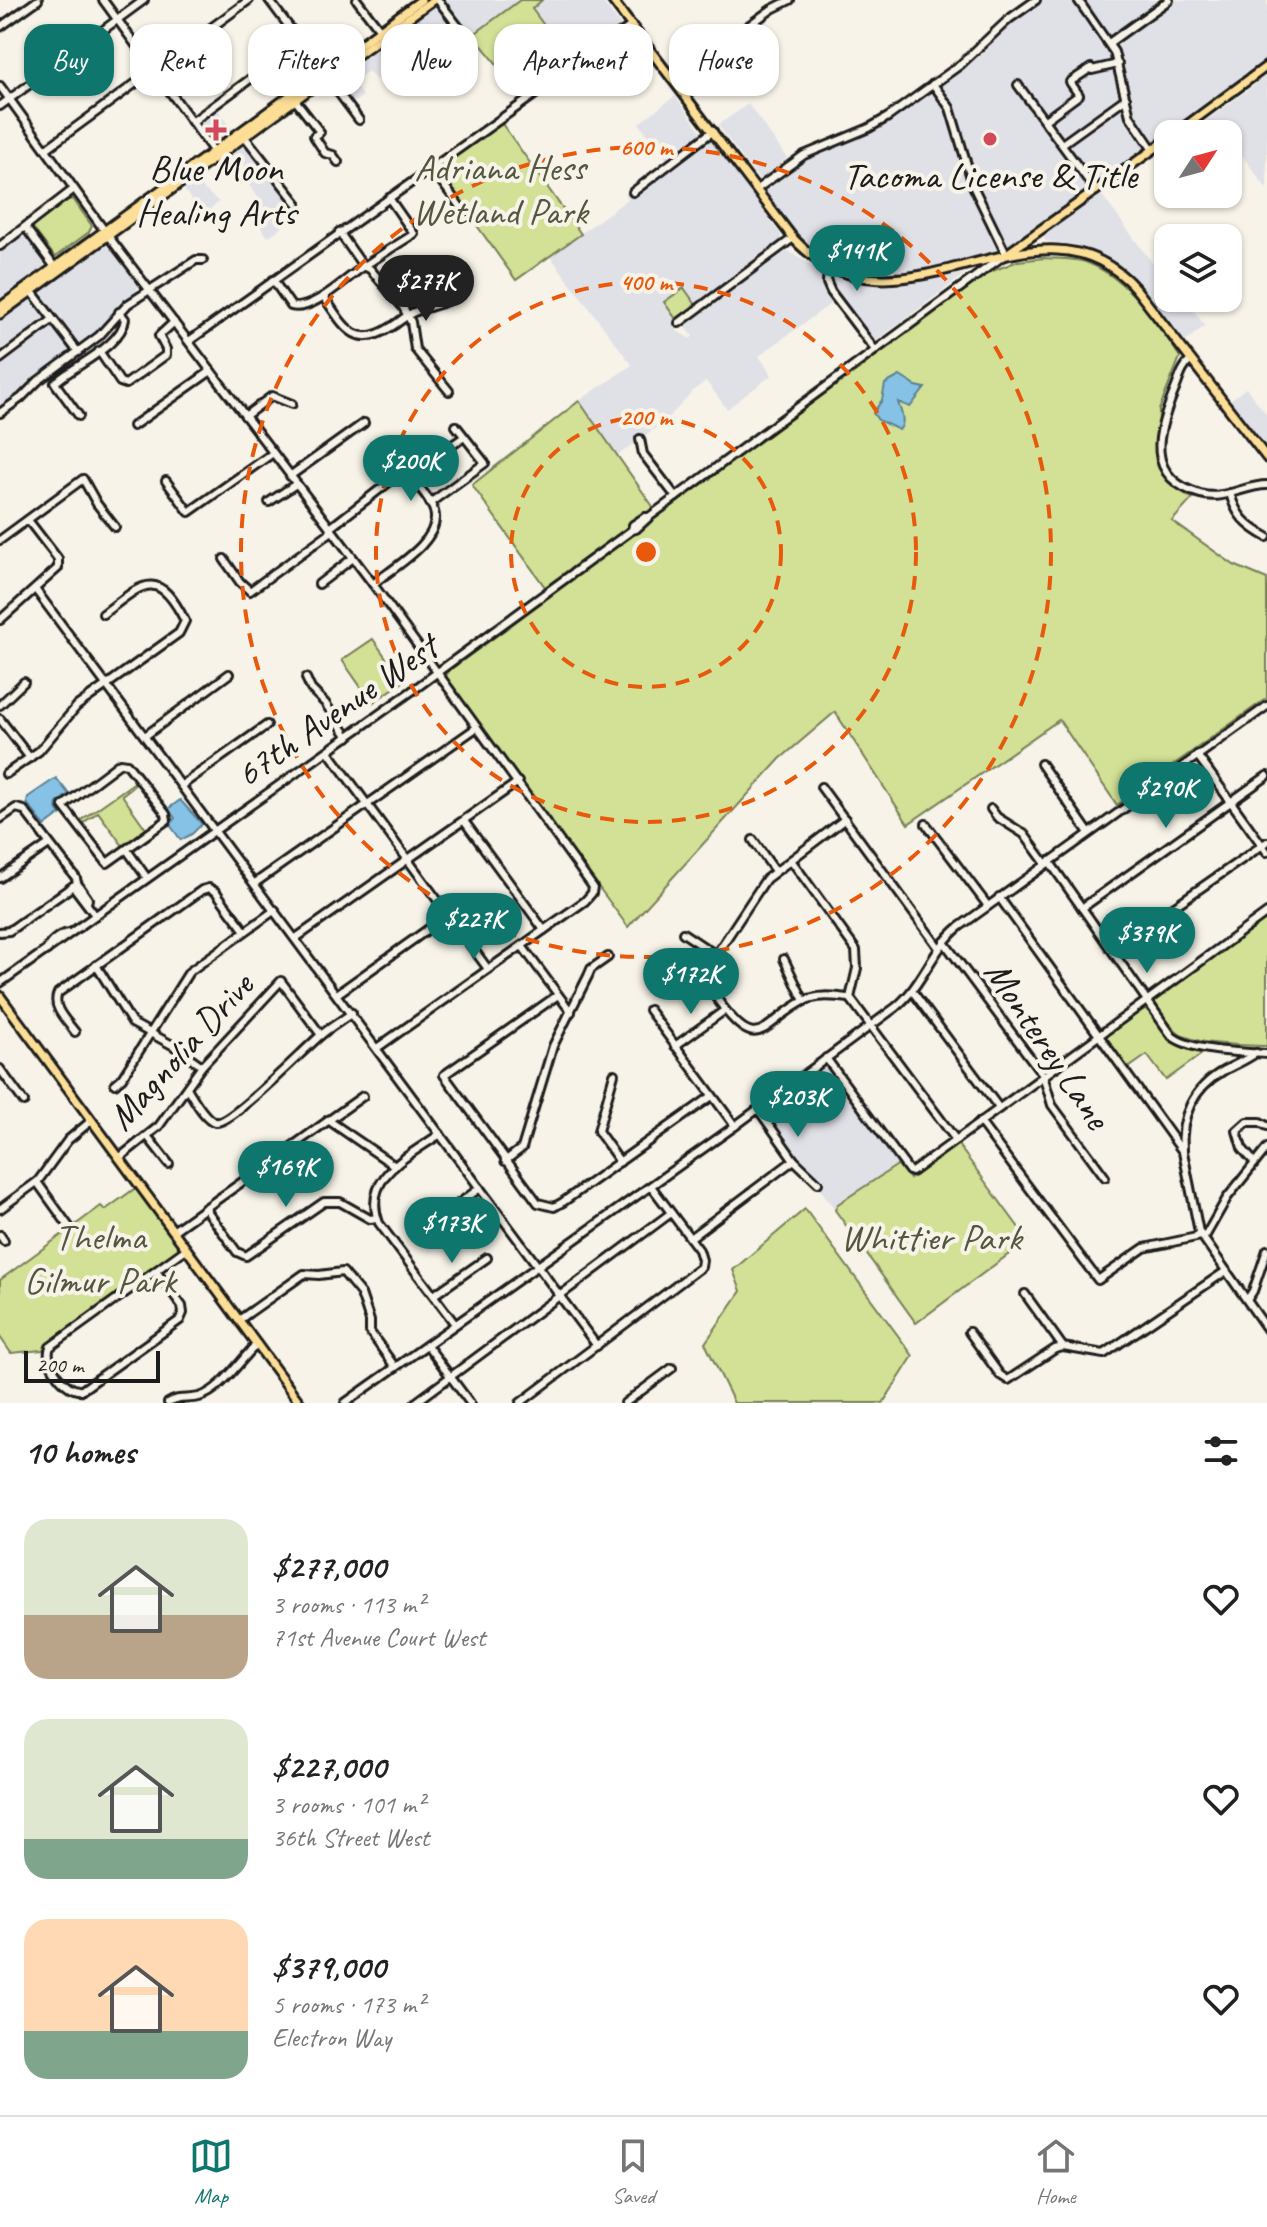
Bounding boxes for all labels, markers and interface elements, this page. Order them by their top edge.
chip: Buy [24,24,114,96]
chip: Rent [130,24,232,96]
chip: Filters [248,24,365,96]
chip: New [381,24,478,96]
chip: Apartment [494,24,653,96]
chip: House [669,24,779,96]
marker: Blue Moon Healing Arts [205,119,227,141]
north arrow [1154,120,1242,208]
map controls [1154,120,1242,312]
marker: Tacoma License & Title [981,130,999,148]
text: 600 m [620,132,675,162]
park label: Adriana Hess Wetland Park [413,144,591,235]
place label: Blue Moon Healing Arts [136,145,299,236]
place label: Tacoma License & Title [843,152,1140,199]
button: layers [1154,224,1242,312]
pin: $141K [801,225,913,293]
text: $141K [827,234,887,267]
pin: $277K [370,255,482,323]
text: $277K [396,264,456,297]
text: 400 m [620,267,674,297]
text: 200 m [620,402,674,432]
pin: $200K [355,435,467,503]
text: $200K [381,444,441,477]
centre of rings [632,538,660,566]
street label: 67th Avenue West [226,620,451,797]
pin: $290K [1110,762,1222,830]
text: $290K [1136,771,1196,804]
pin: $227K [418,893,530,961]
text: $227K [444,902,504,935]
pin: $379K [1091,907,1203,975]
text: $379K [1117,916,1177,949]
pin: $172K [635,948,747,1016]
street label: Monterey Lane [974,951,1123,1140]
text: $172K [661,957,721,990]
street label: Magnolia Drive [98,961,265,1140]
pin: $203K [742,1071,854,1139]
text: $203K [768,1080,828,1113]
pin: $169K [230,1141,342,1209]
text: $169K [256,1150,316,1183]
pin: $173K [396,1197,508,1265]
text: $173K [422,1206,482,1239]
park label: Thelma Gilmur Park [24,1213,178,1304]
park label: Whittier Park [841,1214,1025,1261]
scale bar [24,1347,160,1383]
text: 200 m [36,1351,83,1379]
icon: filters [1199,1429,1243,1473]
text: 10 homes [24,1430,135,1473]
text: $277,000 [272,1545,386,1588]
icon: home [88,1551,184,1647]
icon: heart [1199,1577,1243,1621]
text: 3 rooms · 113 m² [272,1588,424,1621]
text: 71st Avenue Court West [272,1621,485,1654]
text: $227,000 [272,1745,386,1788]
icon: home [88,1751,184,1847]
icon: heart [1199,1777,1243,1821]
text: 3 rooms · 101 m² [272,1788,424,1821]
text: 36th Street West [272,1821,429,1854]
text: $379,000 [272,1945,385,1988]
icon: home [88,1951,184,2047]
icon: heart [1199,1977,1243,2021]
text: 5 rooms · 173 m² [272,1988,424,2021]
text: Electron Way [272,2021,391,2054]
tab: Map [189,2134,233,2210]
tab: Saved [611,2134,655,2210]
tab: Home [1034,2134,1078,2210]

